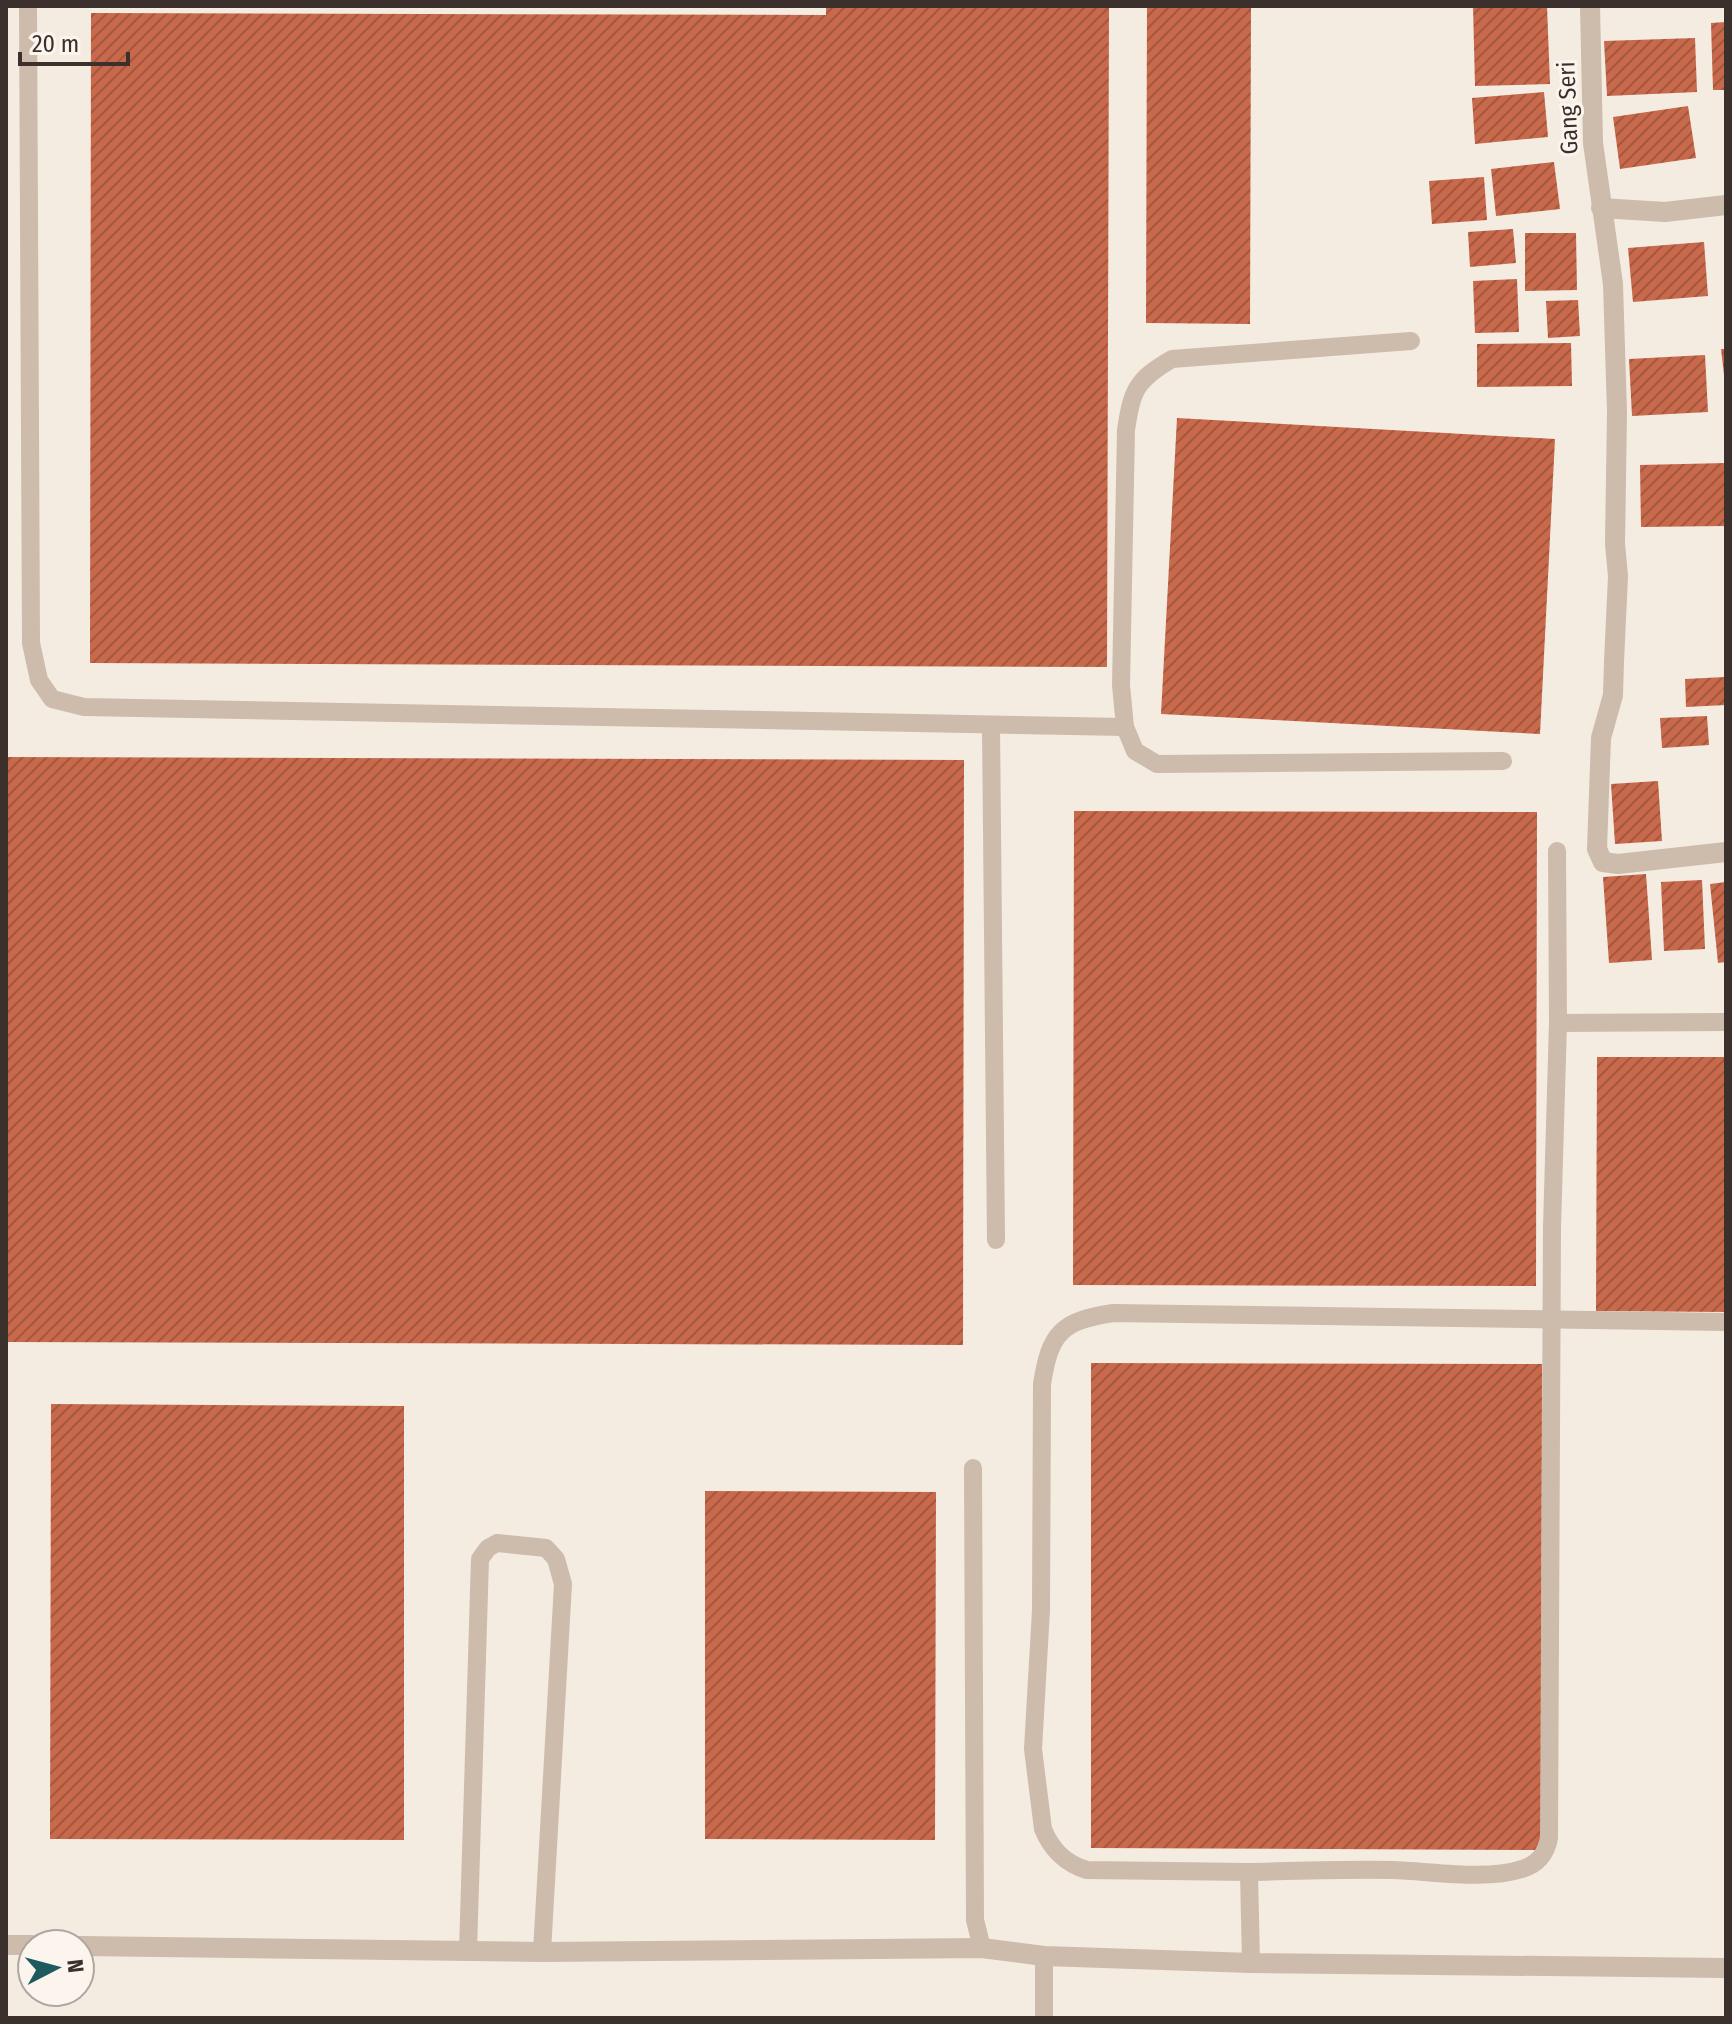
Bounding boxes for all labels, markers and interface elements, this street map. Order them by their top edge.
scale bar [20,16,128,66]
text: 20 m [32,30,79,58]
street label: Gang Seri [1552,61,1584,155]
north arrow [16,1928,96,2008]
text: N [61,1958,90,1974]

